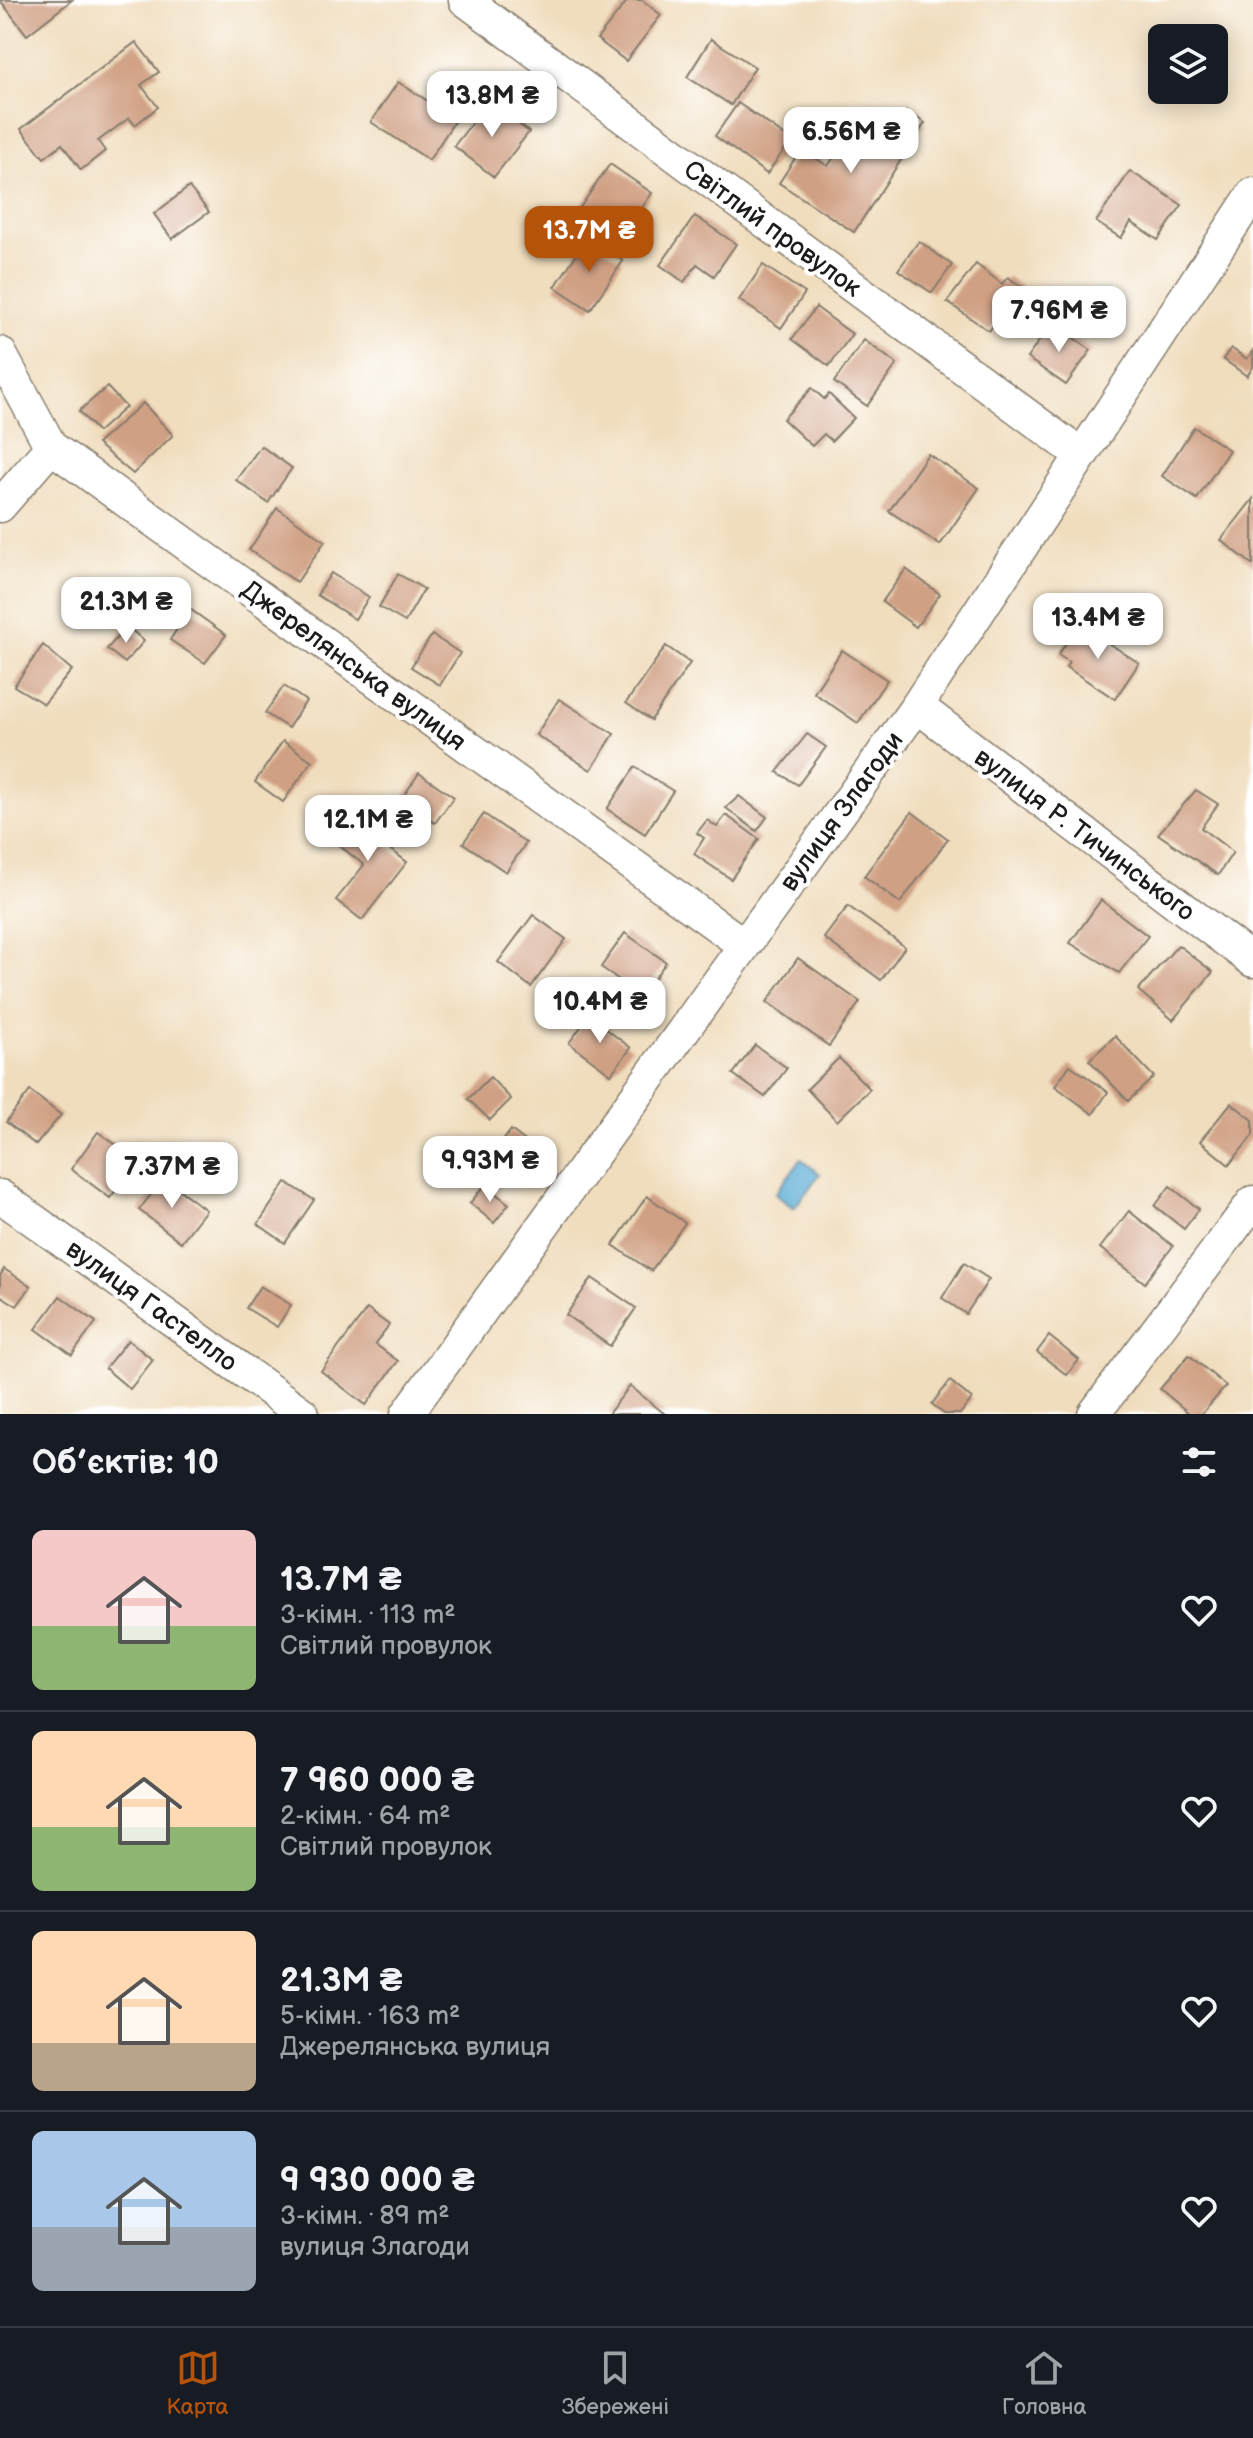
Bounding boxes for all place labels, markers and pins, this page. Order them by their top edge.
pin: 13.8M ₴ [418,71,566,139]
pin: 6.56M ₴ [777,107,925,175]
pin: 13.7M ₴ [515,206,663,274]
pin: 7.96M ₴ [985,286,1133,354]
pin: 21.3M ₴ [52,577,200,645]
pin: 13.4M ₴ [1024,593,1172,661]
pin: 12.1M ₴ [294,795,442,863]
pin: 10.4M ₴ [526,977,674,1045]
pin: 9.93M ₴ [416,1136,564,1204]
pin: 7.37M ₴ [98,1142,246,1210]

